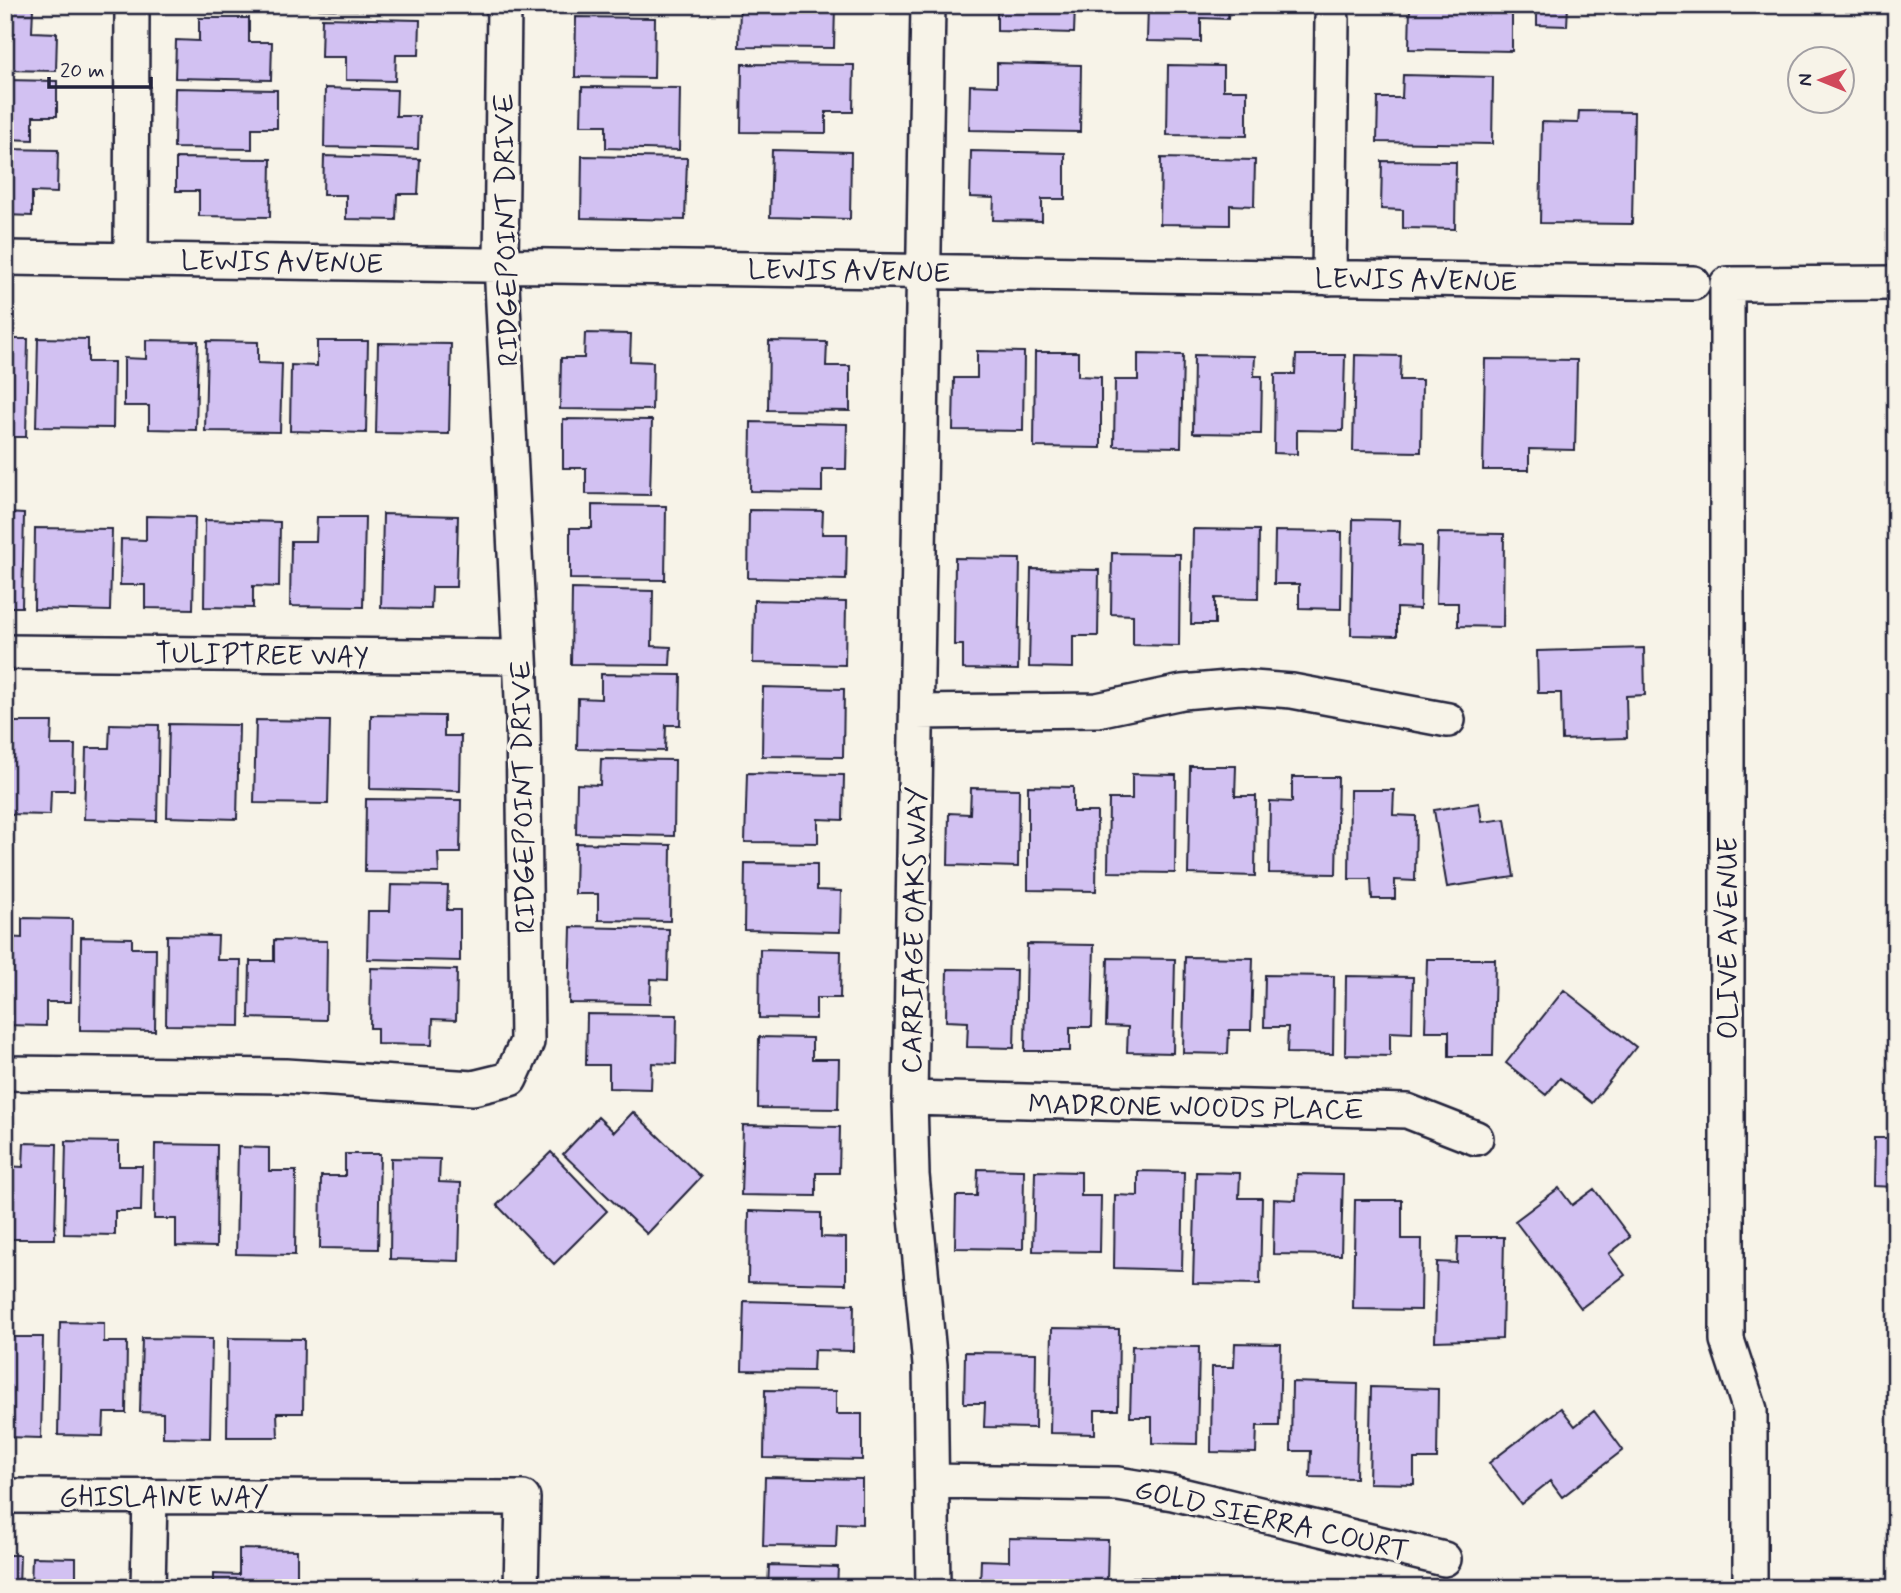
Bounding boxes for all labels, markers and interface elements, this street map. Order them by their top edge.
scale bar [49,46,150,90]
north arrow [1786,46,1856,116]
text: 20 m [60,57,105,85]
text: N [1793,73,1818,86]
street label: RIDGEPOINT DRIVE [487,93,528,367]
street label: LEWIS AVENUE [181,243,383,284]
street label: LEWIS AVENUE [748,252,950,293]
street label: LEWIS AVENUE [1315,261,1517,302]
street label: TULIPTREE WAY [155,636,369,677]
street label: RIDGEPOINT DRIVE [504,660,545,934]
street label: CARRIAGE OAKS WAY [894,786,937,1074]
street label: OLIVE AVENUE [1711,837,1748,1039]
street label: MADRONE WOODS PLACE [1028,1087,1364,1130]
street label: GOLD SIERRA COURT [1131,1472,1412,1571]
street label: GHISLAINE WAY [59,1480,269,1517]

